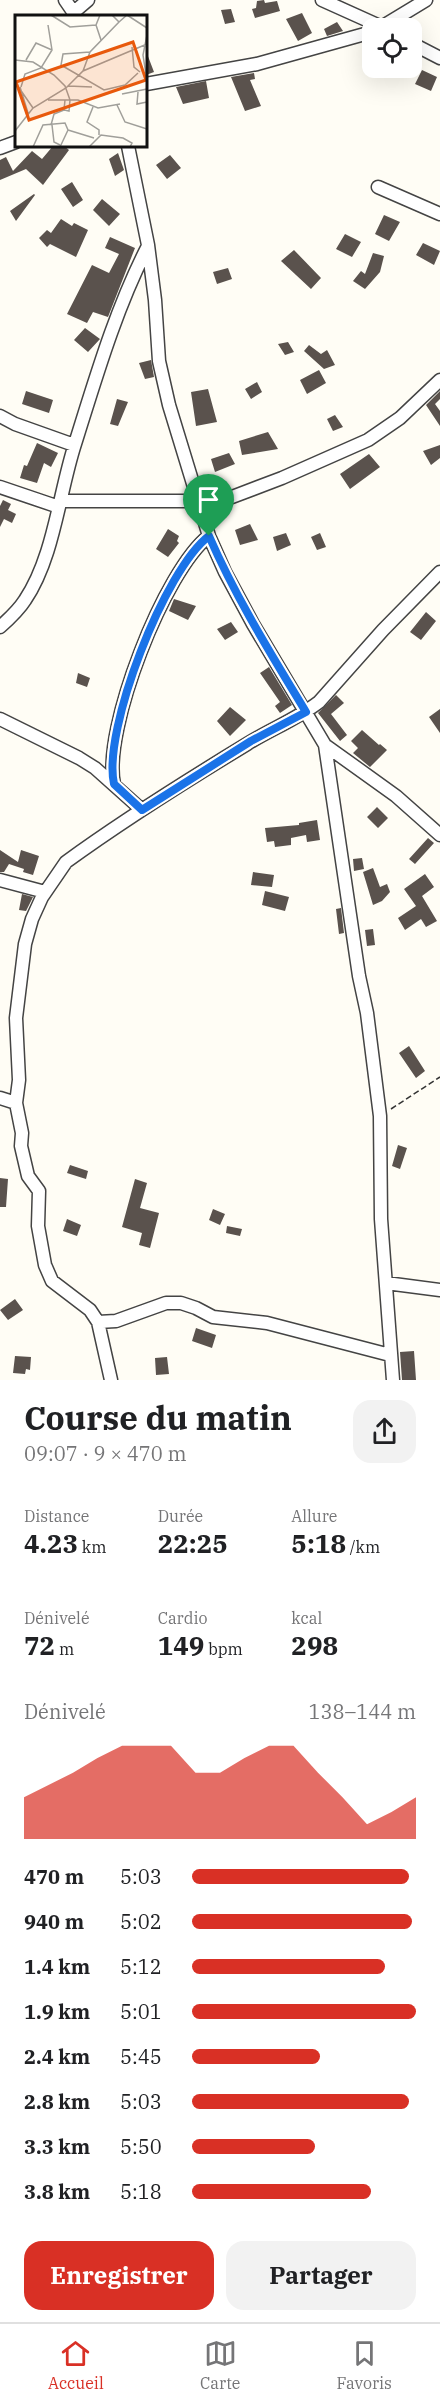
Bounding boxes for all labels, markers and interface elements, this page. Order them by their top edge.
inset map [15,15,147,147]
map controls [362,18,422,78]
button: locate [362,18,422,78]
pin [183,474,234,536]
icon: arrive [192,483,225,516]
text: Course du matin [24,1396,292,1439]
button: share [353,1400,416,1463]
text: 09:07 · 9 × 470 m [24,1440,187,1467]
text: Distance [24,1506,89,1526]
text: Durée [158,1506,203,1526]
text: Allure [291,1506,337,1526]
text: 4.23 [24,1526,78,1560]
text: 22:25 [158,1526,228,1560]
text: 5:18 [291,1526,346,1560]
text: km [78,1537,106,1557]
text: /km [346,1537,380,1557]
text: Dénivelé [24,1608,89,1628]
text: Cardio [158,1608,208,1628]
text: kcal [291,1608,322,1628]
text: 72 [24,1628,55,1662]
text: 149 [158,1628,204,1662]
text: 298 [291,1628,338,1662]
text: m [55,1639,74,1659]
text: bpm [204,1639,243,1659]
text: Dénivelé [24,1698,106,1725]
text: 138–144 m [309,1698,416,1725]
text: 470 m [24,1863,84,1890]
text: 5:03 [120,1863,162,1890]
text: 940 m [24,1908,84,1935]
text: 5:02 [120,1908,162,1935]
text: 1.4 km [24,1953,90,1980]
text: 5:12 [120,1953,162,1980]
text: 1.9 km [24,1998,90,2025]
text: 5:01 [120,1998,162,2025]
text: 2.4 km [24,2043,90,2070]
text: 5:45 [120,2043,162,2070]
text: 2.8 km [24,2088,90,2115]
text: 5:03 [120,2088,162,2115]
text: 3.3 km [24,2133,90,2160]
text: 5:50 [120,2133,162,2160]
text: 3.8 km [24,2178,90,2205]
text: 5:18 [120,2178,162,2205]
button: Enregistrer [24,2241,214,2310]
button: Partager [226,2241,416,2310]
tab: Accueil [48,2337,104,2393]
tab: Carte [200,2337,240,2393]
tab: Favoris [337,2337,392,2393]

